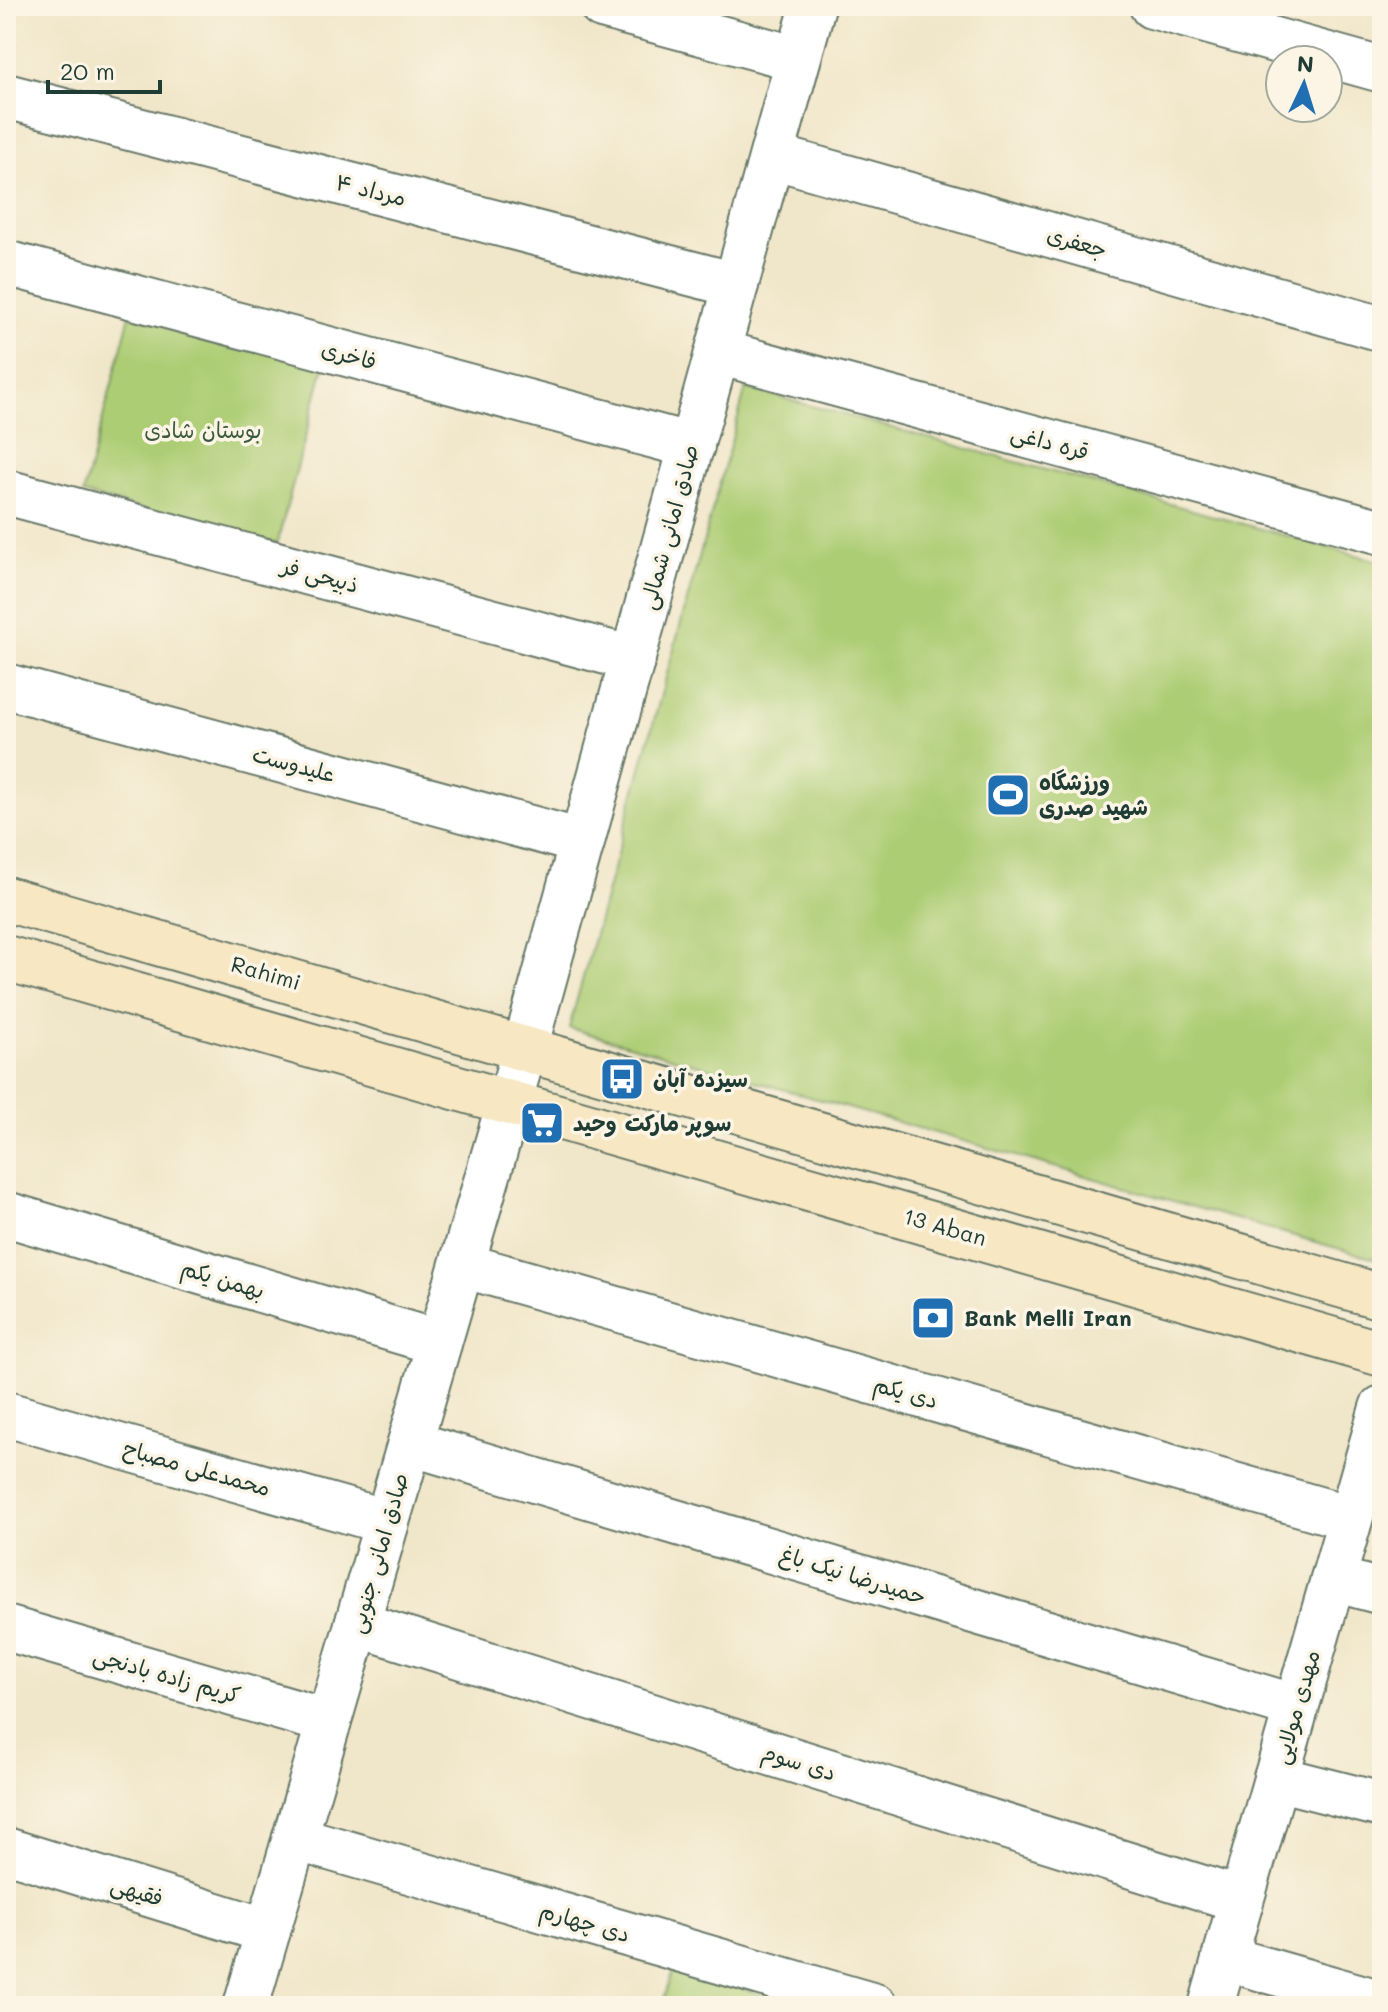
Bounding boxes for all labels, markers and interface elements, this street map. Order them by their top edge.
scale bar [48,44,160,94]
north arrow [1264,44,1344,124]
text: N [1296,49,1315,79]
text: 20 m [60,55,115,86]
street label: مرداد ۴ [333,167,409,212]
street label: جعفری [1044,219,1111,264]
street label: فاخری [318,333,380,376]
park label: بوستان شادی [144,415,262,444]
street label: قره داغی [1008,417,1092,467]
street label: صادق امانی شمالی [633,441,705,613]
street label: ذبیحی فر [276,550,362,600]
street label: علیدوست [249,739,339,788]
place label: ورزشگاه شهید صدری [1039,767,1148,821]
sports icon: ورزشگاه شهید صدری [984,771,1032,819]
street label: Rahimi [228,949,304,996]
bus stop icon: سیزده آبان [598,1055,646,1103]
place label: سیزده آبان [653,1064,748,1093]
supermarket icon: سوپر مارکت وحید [518,1099,566,1147]
place label: سوپر مارکت وحید [573,1108,731,1138]
street label: 13 Aban [900,1201,990,1252]
street label: بهمن یکم [177,1252,268,1308]
bank icon: Bank Melli Iran [909,1294,957,1342]
place label: Bank Melli Iran [964,1303,1132,1332]
street label: دی یکم [870,1369,942,1417]
street label: محمدعلی مصباح [120,1433,274,1503]
street label: صادق امانی جنوبی [341,1469,415,1637]
street label: حمیدرضا نیک باغ [776,1539,930,1612]
street label: کریم زاده بادنجی [89,1640,244,1712]
street label: مهدی مولایی [1265,1646,1327,1768]
street label: دی سوم [757,1737,840,1790]
street label: فقیهی [107,1869,167,1913]
street label: دی چهارم [536,1895,634,1951]

